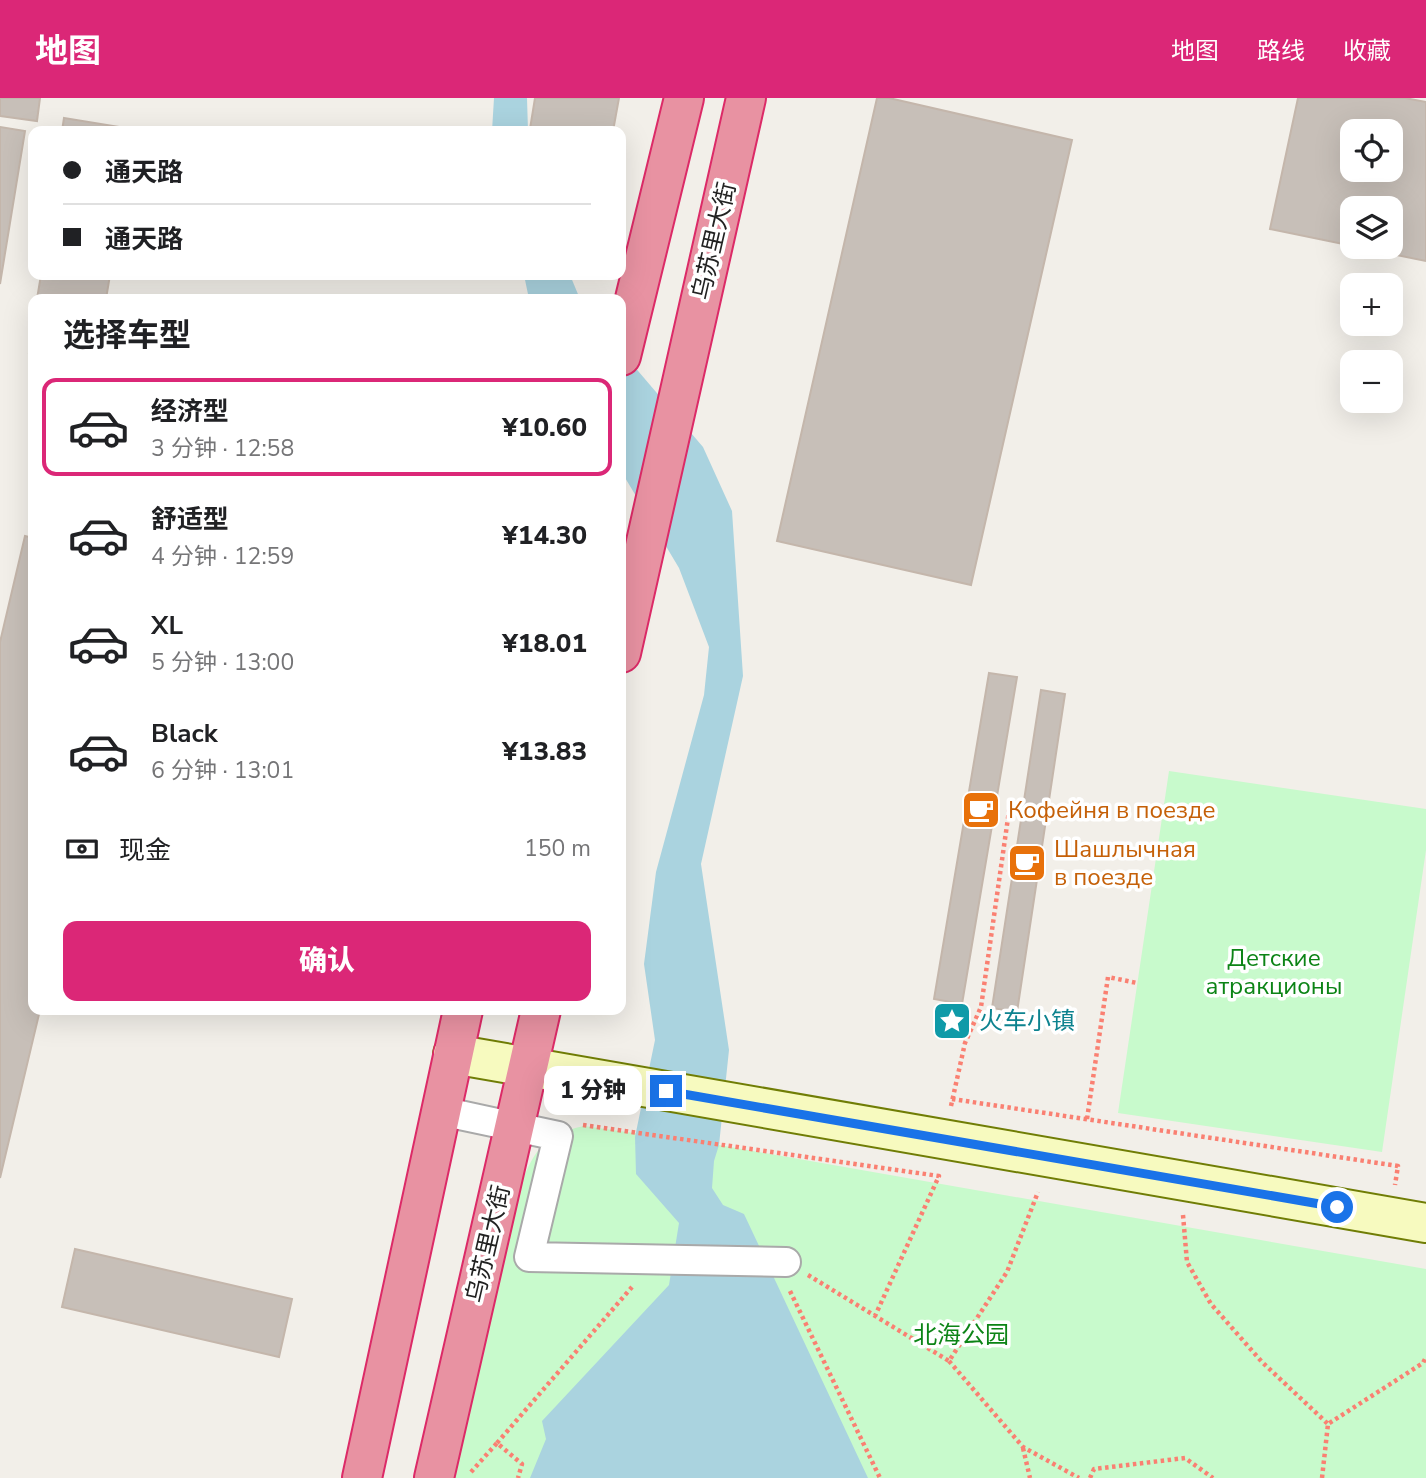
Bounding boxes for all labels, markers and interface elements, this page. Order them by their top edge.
text: 地图 [35,29,101,74]
text: 地图 [1171,35,1219,67]
text: 路线 [1257,35,1305,67]
text: 收藏 [1343,35,1391,67]
map controls [1340,119,1403,413]
button: locate [1340,119,1403,182]
text: 通天路 [105,155,183,190]
street label: 乌苏里大街 [685,179,743,303]
button: layers [1340,196,1403,259]
text: 通天路 [105,222,183,257]
button: + [1340,273,1403,336]
text: 选择车型 [63,314,191,357]
button: − [1340,350,1403,413]
text: 经济型 [151,394,229,429]
icon: car [67,396,130,459]
text: ¥10.60 [502,410,587,445]
text: 3 分钟 · 12:58 [151,433,294,464]
text: 舒适型 [151,502,229,537]
icon: car [67,504,130,567]
text: ¥14.30 [502,518,587,553]
text: 4 分钟 · 12:59 [151,541,294,572]
text: XL [151,608,183,643]
icon: car [67,612,130,675]
text: ¥18.01 [502,626,587,661]
text: 5 分钟 · 13:00 [151,647,294,678]
text: Black [151,716,218,751]
icon: car [67,720,130,783]
text: ¥13.83 [502,734,587,769]
text: 6 分钟 · 13:01 [151,755,294,786]
cafe icon: Кофейня в поезде [960,789,1002,831]
place label: Кофейня в поезде [1008,794,1215,826]
icon: cash [63,830,101,868]
text: 现金 [119,833,171,868]
text: 150 m [524,833,591,864]
place label: Шашлычная в поезде [1054,833,1196,893]
cafe icon: Шашлычная в поезде [1006,842,1048,884]
button: 确认 [63,921,591,1001]
park label: Детские атракционы [1206,942,1342,1002]
place icon: 火车小镇 [931,1000,973,1042]
place label: 火车小镇 [979,1005,1075,1037]
callout: 1 分钟 [544,1066,642,1116]
text: 1 分钟 [560,1075,626,1106]
route end [650,1075,682,1107]
street label: 乌苏里大街 [459,1182,517,1306]
route start [1321,1191,1353,1223]
park label: 北海公园 [913,1319,1009,1351]

